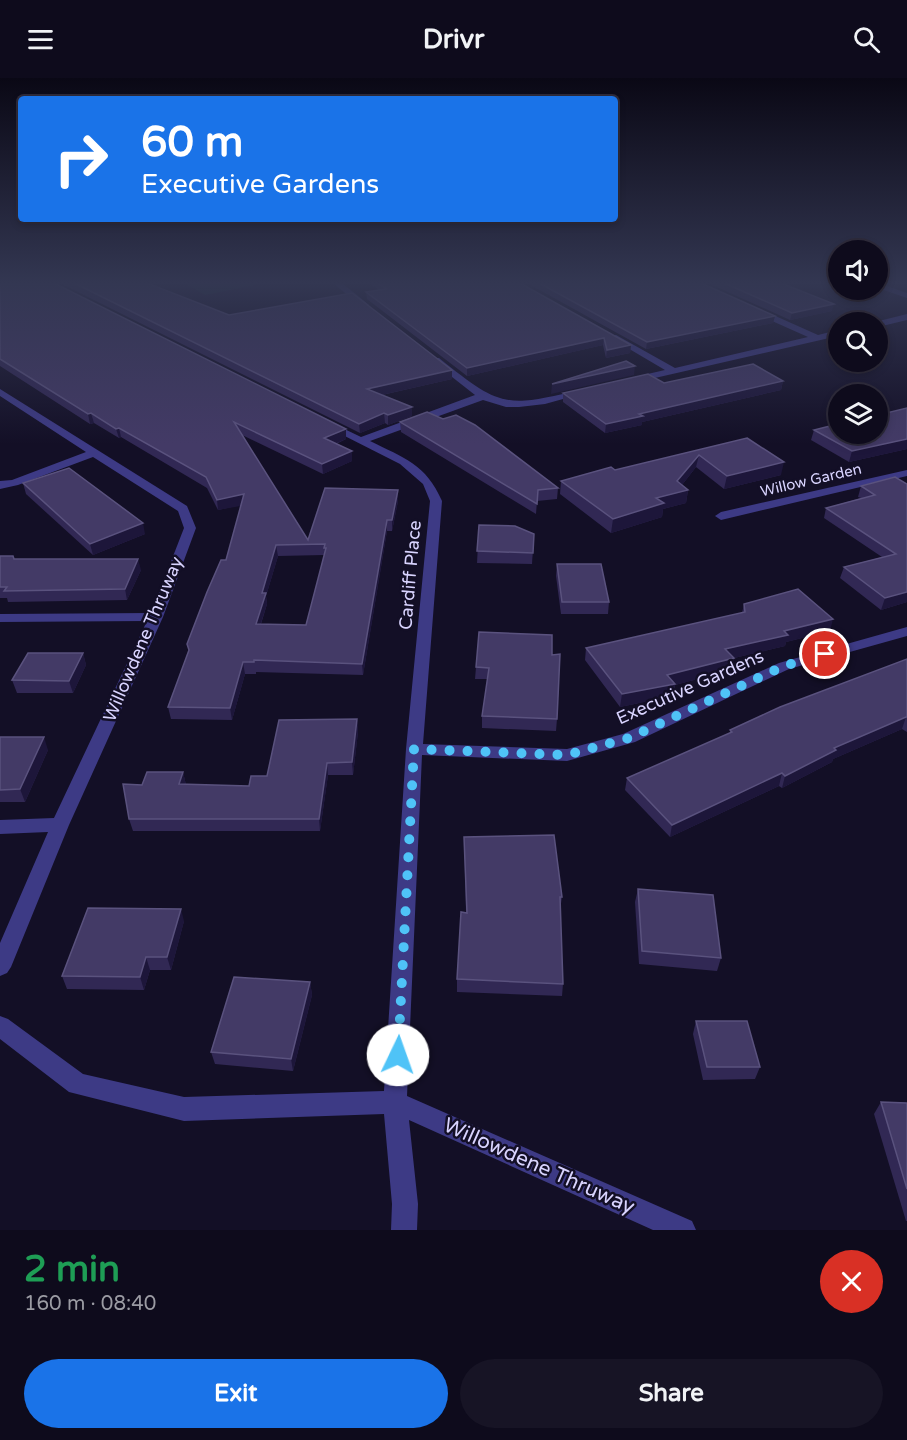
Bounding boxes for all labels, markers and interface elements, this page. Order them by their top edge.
icon: menu [24,23,57,56]
text: Drivr [423,23,484,56]
icon: search [850,23,883,56]
text: 60 m [141,117,243,168]
icon: right [42,120,120,198]
text: Executive Gardens [141,168,379,201]
map controls [828,240,888,444]
button: sound [828,240,888,300]
button: search [828,312,888,372]
button: layers [828,384,888,444]
street label: Willow Garden [759,460,863,500]
street label: Cardiff Place [394,519,426,631]
street label: Willowdene Thruway [98,553,188,725]
pin [799,628,850,679]
icon: arrive [808,637,841,670]
street label: Executive Gardens [613,645,767,729]
position arrow [366,1023,430,1087]
street label: Willowdene Thruway [439,1113,639,1219]
text: 2 min [24,1248,120,1291]
button: close [820,1250,883,1313]
text: 160 m · 08:40 [24,1292,156,1316]
button: Exit [24,1359,448,1428]
button: Share [460,1359,883,1428]

